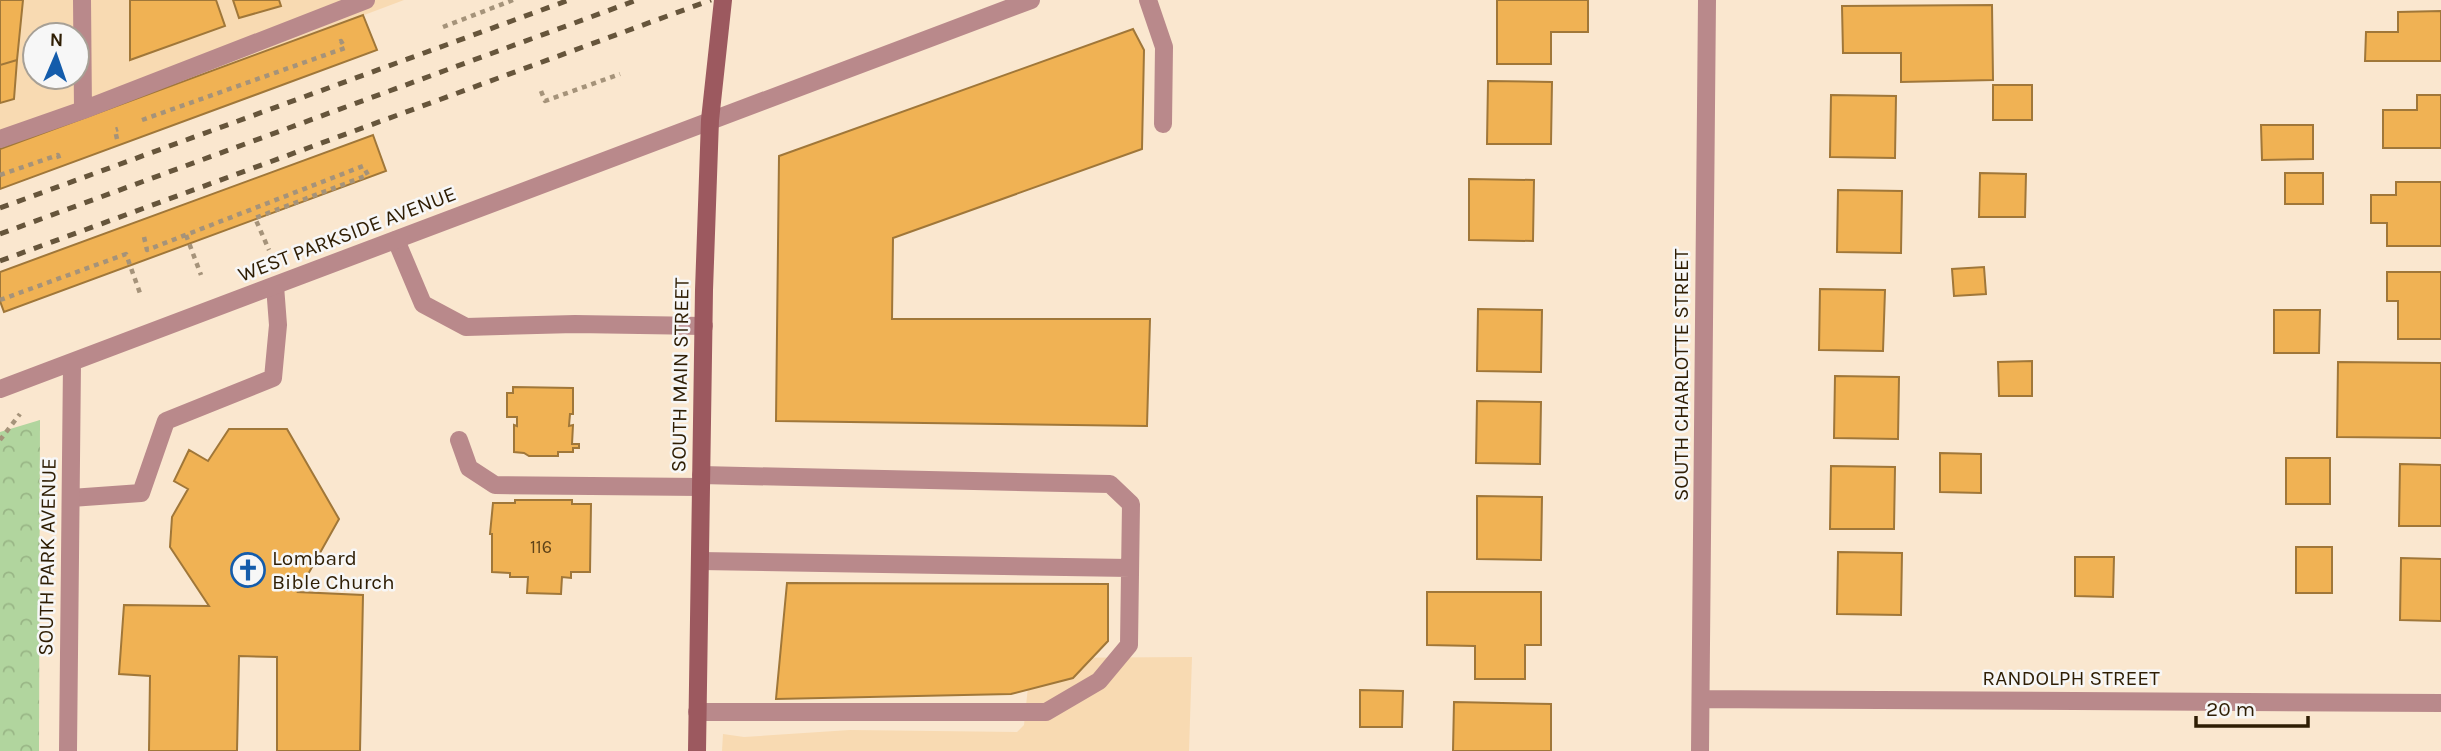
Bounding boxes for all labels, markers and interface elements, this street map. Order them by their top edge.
north arrow [21,21,91,91]
text: N [49,29,64,51]
street label: WEST PARKSIDE AVENUE [235,181,459,287]
street label: SOUTH CHARLOTTE STREET [1669,248,1693,501]
street label: SOUTH MAIN STREET [666,277,694,473]
street label: SOUTH PARK AVENUE [33,458,61,656]
house number: 116 [530,536,552,558]
place label: Lombard Bible Church [272,546,395,594]
church icon: Lombard Bible Church [229,551,267,589]
street label: RANDOLPH STREET [1982,666,2160,690]
scale bar [2196,684,2308,728]
text: 20 m [2206,697,2255,721]

